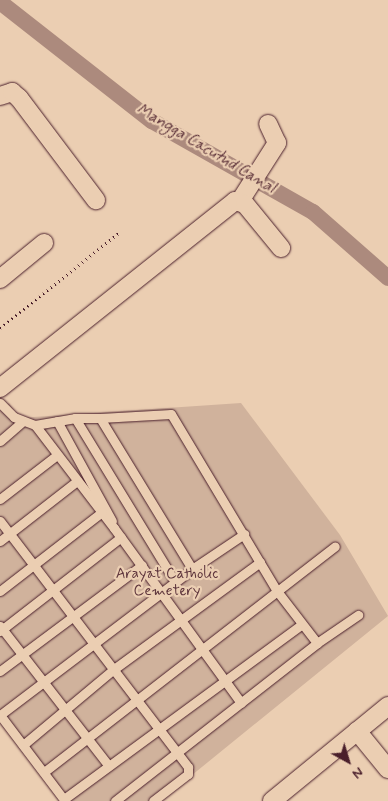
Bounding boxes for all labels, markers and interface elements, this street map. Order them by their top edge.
water label: Mangga Cacutud Canal [134,100,278,198]
park label: Arayat Catholic Cemetery [116,565,218,600]
north arrow [323,736,373,786]
text: N [348,763,367,783]

